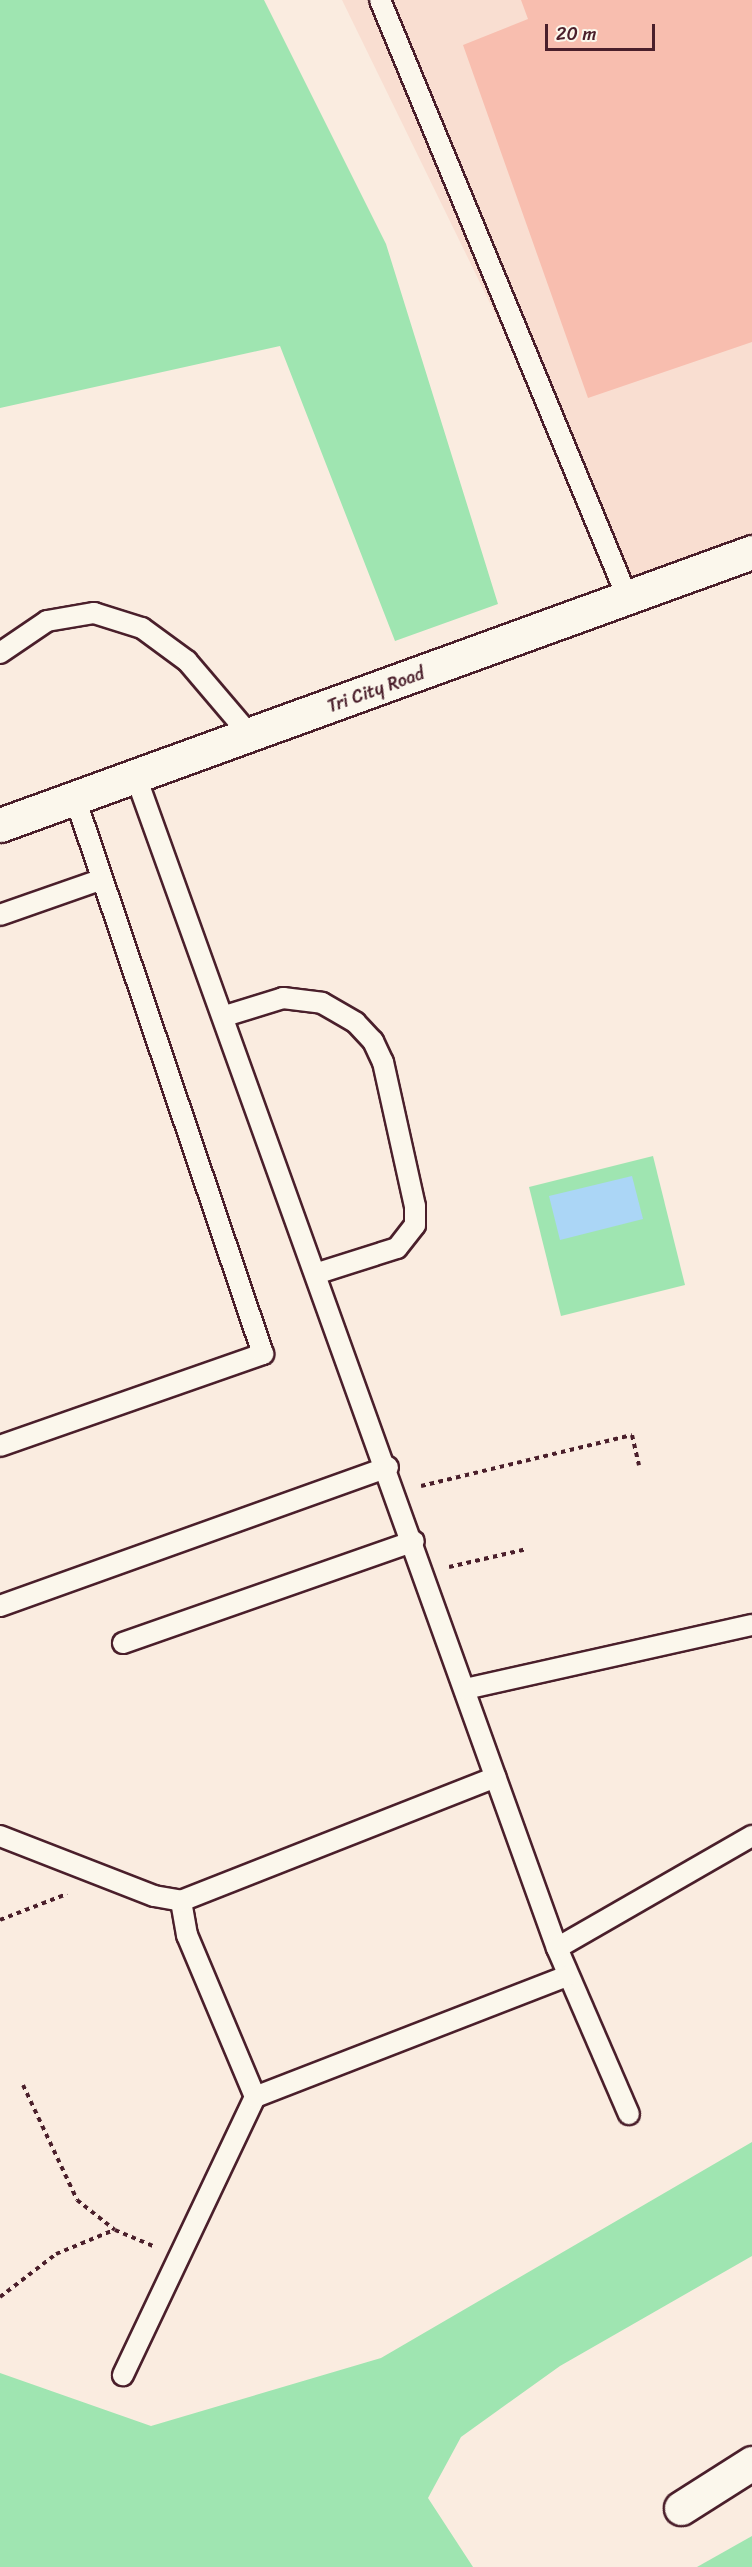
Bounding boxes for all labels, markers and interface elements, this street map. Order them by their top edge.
scale bar [548,12,658,50]
text: 20 m [556,18,596,50]
street label: Tri City Road [324,662,428,718]

